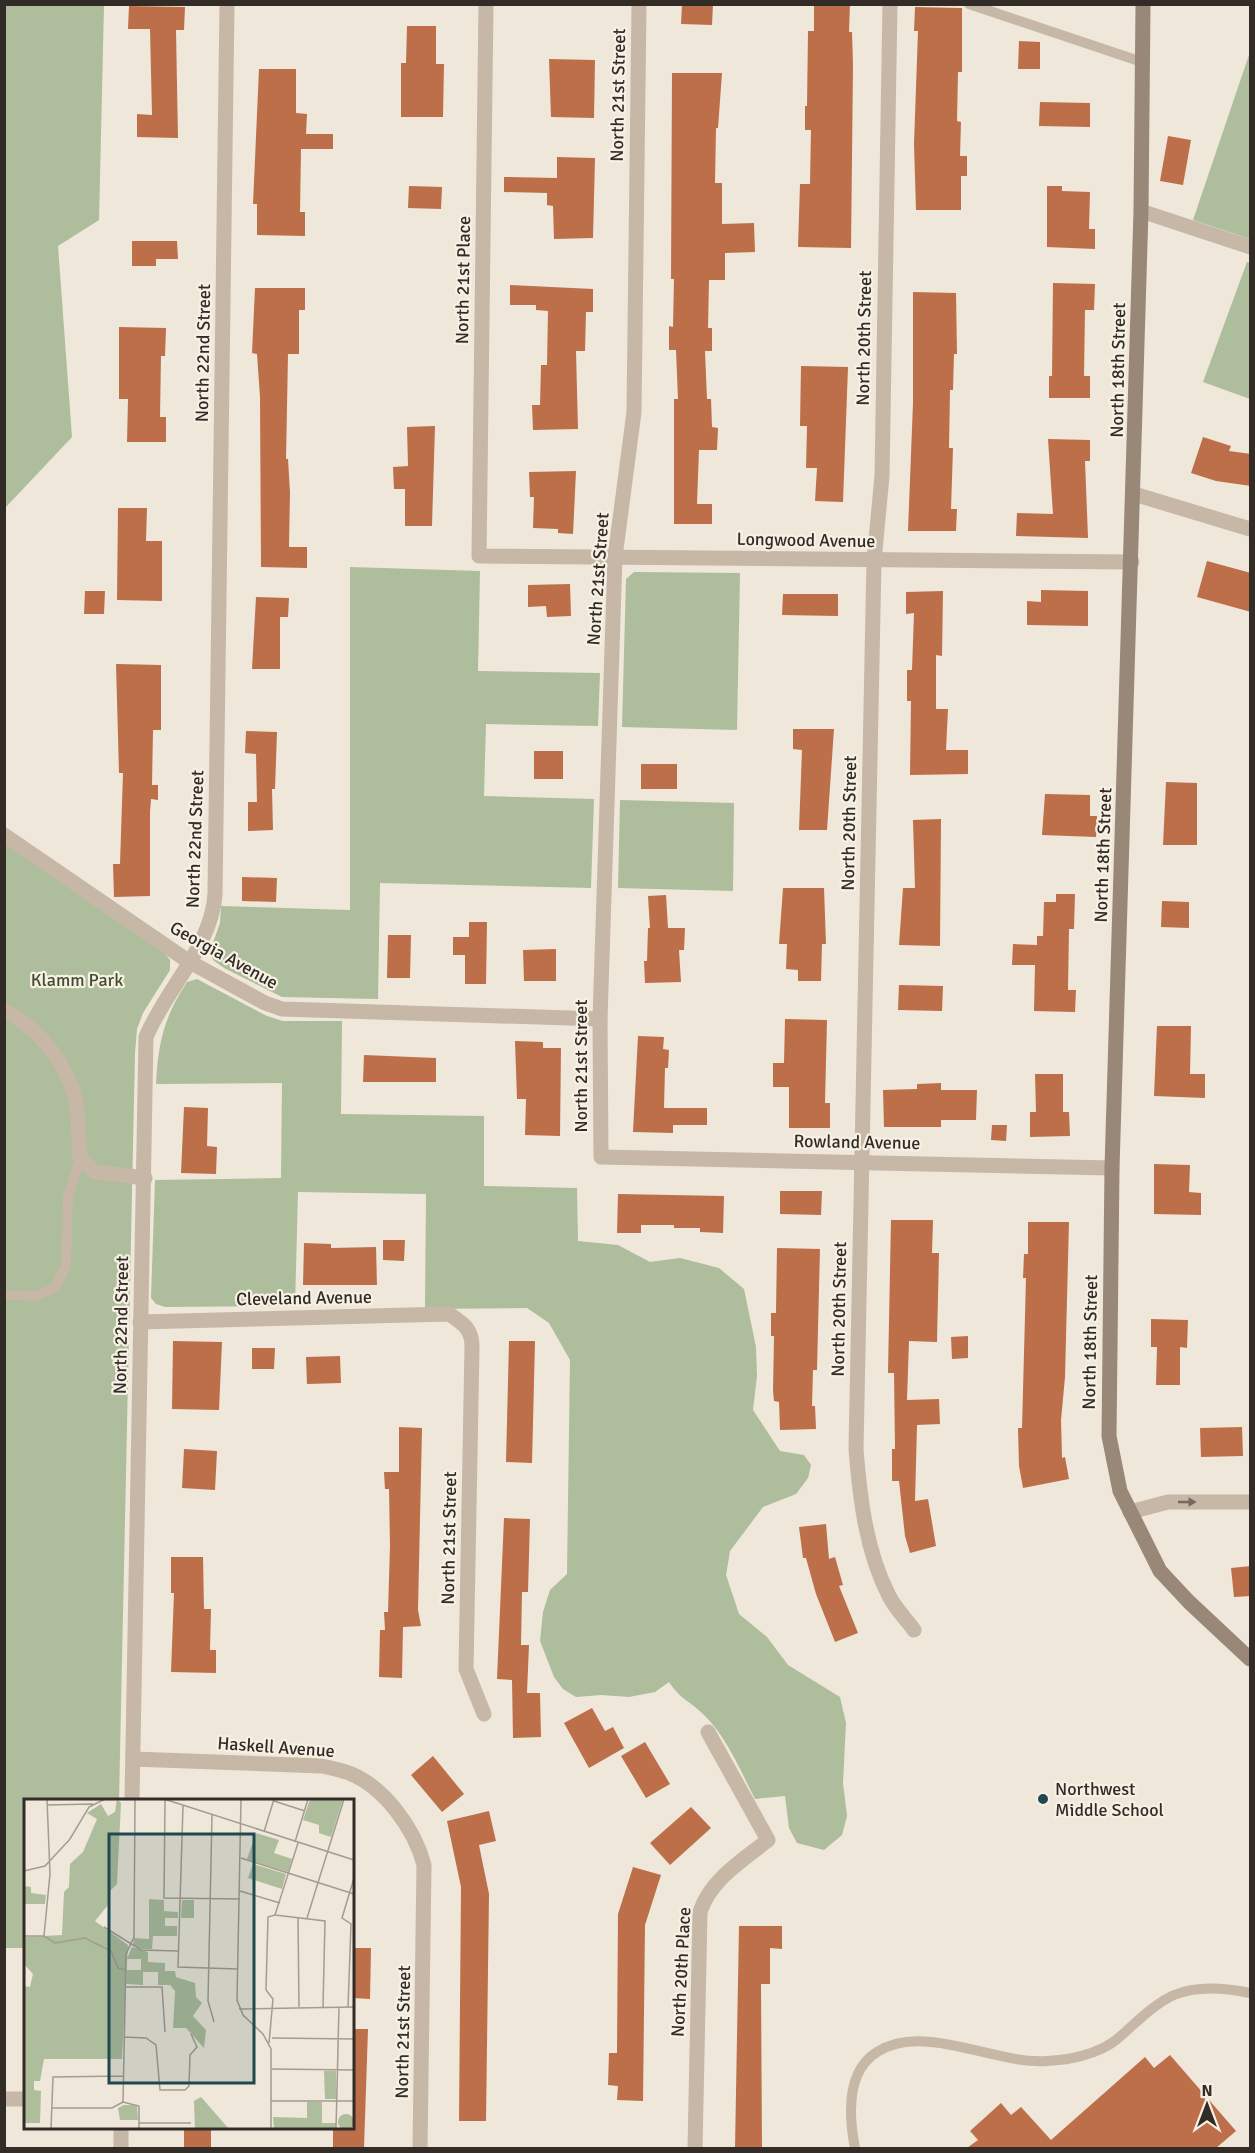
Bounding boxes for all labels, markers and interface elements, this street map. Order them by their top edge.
street label: North 21st Street [606,28,630,162]
street label: North 21st Place [451,216,475,344]
street label: North 20th Street [852,270,876,406]
street label: North 22nd Street [191,284,215,422]
street label: North 18th Street [1106,302,1130,438]
street label: North 21st Street [582,512,614,646]
street label: Longwood Avenue [736,528,876,552]
street label: North 20th Street [837,755,861,891]
street label: North 22nd Street [182,770,208,908]
street label: North 18th Street [1090,787,1116,923]
street label: Georgia Avenue [166,916,282,994]
park label: Klamm Park [31,969,123,991]
street label: North 21st Street [570,999,592,1133]
street label: Rowland Avenue [793,1130,921,1154]
street label: North 20th Street [827,1241,851,1377]
street label: North 22nd Street [109,1256,133,1394]
street label: North 18th Street [1078,1274,1102,1410]
street label: Cleveland Avenue [236,1286,372,1310]
street label: North 21st Street [437,1471,461,1605]
one-way arrow [1178,1497,1197,1507]
street label: Haskell Avenue [217,1732,335,1762]
place label: Northwest Middle School [1055,1778,1164,1821]
marker: Northwest Middle School [1036,1792,1050,1806]
inset map [24,1799,354,2129]
street label: North 20th Place [667,1906,695,2038]
street label: North 21st Street [391,1965,415,2099]
north arrow [1177,2075,1237,2135]
text: N [1201,2081,1213,2101]

